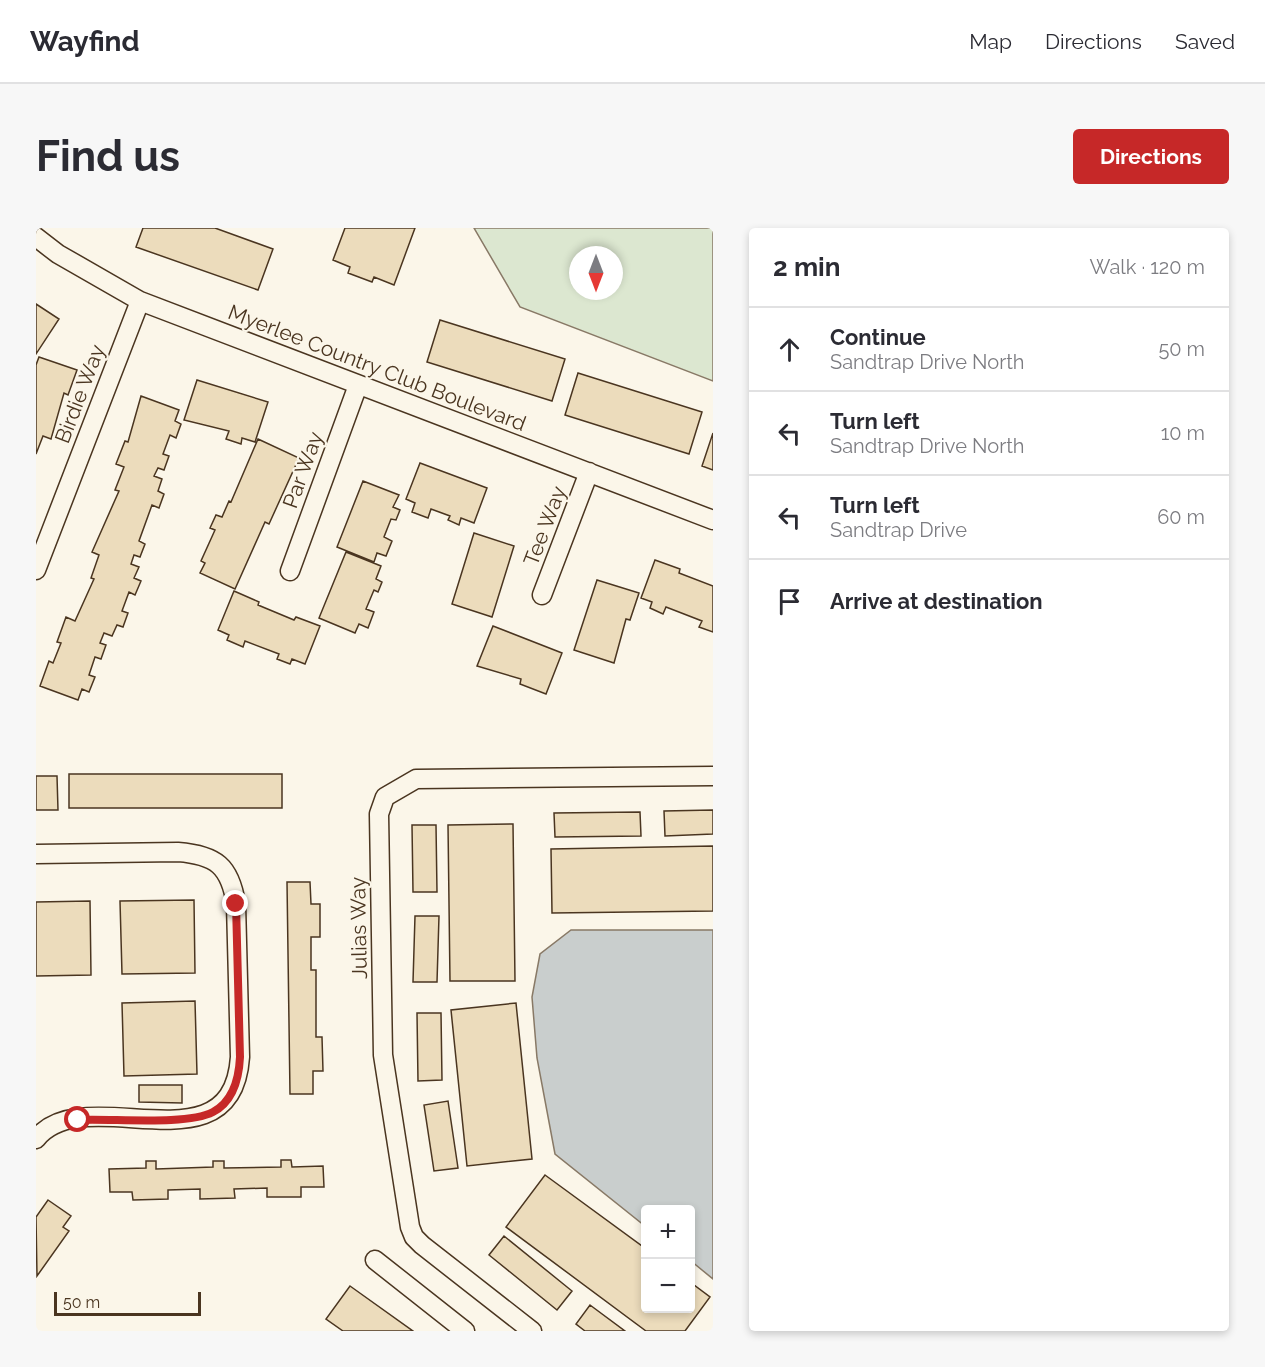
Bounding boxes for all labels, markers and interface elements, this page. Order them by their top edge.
text: Wayfind [30,25,140,58]
text: Map [969,29,1012,54]
text: Directions [1045,29,1142,54]
text: Saved [1175,29,1235,54]
button: Directions [1073,129,1229,184]
text: Find us [36,132,180,181]
north arrow [569,246,623,300]
text: 2 min [773,252,840,282]
text: Walk · 120 m [1090,255,1205,279]
street label: Myerlee Country Club Boulevard [225,299,530,436]
text: Continue [830,324,926,350]
icon: ahead [773,333,806,366]
text: 50 m [1158,337,1205,361]
street label: Birdie Way [49,341,110,447]
text: Sandtrap Drive North [830,350,1025,374]
text: Turn left [830,408,920,434]
icon: left [773,417,806,450]
text: 10 m [1161,421,1205,445]
street label: Par Way [277,428,328,511]
text: Sandtrap Drive North [830,434,1025,458]
street label: Tee Way [518,483,571,569]
text: Turn left [830,492,920,518]
icon: left [773,501,806,534]
text: 60 m [1157,505,1205,529]
text: Sandtrap Drive [830,518,967,542]
icon: arrive [773,585,806,618]
text: Arrive at destination [830,588,1043,614]
street label: Julias Way [345,877,372,979]
route end [222,890,248,916]
route start [64,1106,90,1132]
map controls [641,1205,695,1313]
button: + [641,1205,695,1259]
button: − [641,1259,695,1313]
scale bar [54,1289,201,1316]
text: 50 m [63,1293,100,1312]

